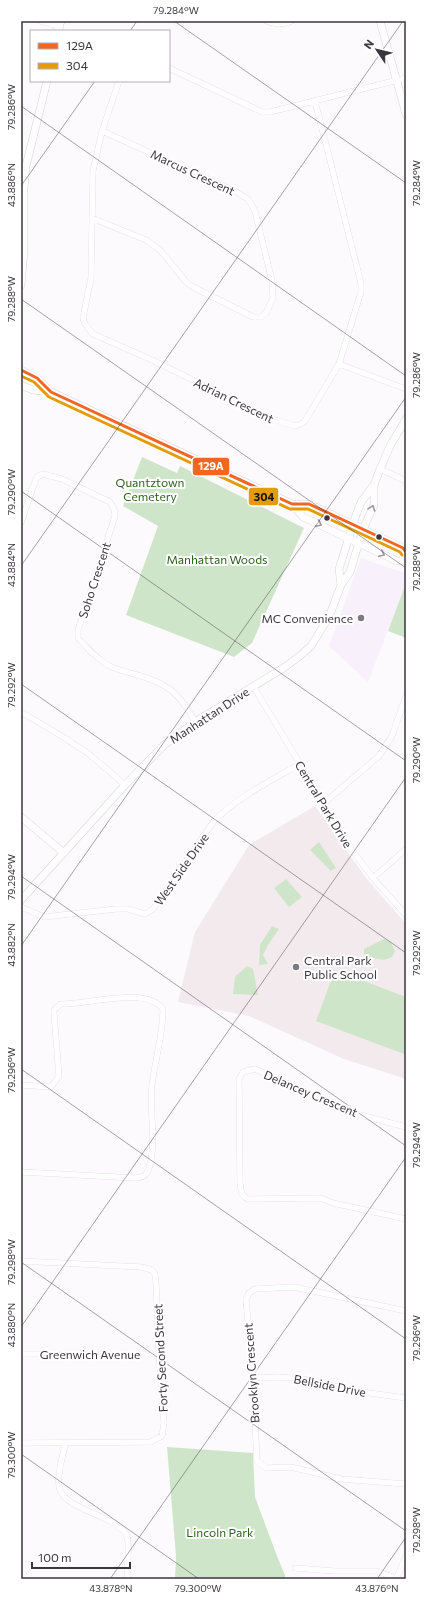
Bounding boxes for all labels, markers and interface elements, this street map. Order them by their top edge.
text: 79.284°W [153,4,199,16]
legend [30,30,170,82]
north arrow [357,30,397,70]
text: N [361,37,376,51]
text: 129A [66,38,93,52]
text: 304 [66,58,88,72]
text: 79.286°W [5,84,17,130]
street label: Marcus Crescent [149,146,237,198]
text: 79.284°W [410,160,422,206]
text: 43.886°N [5,163,17,207]
text: 79.288°W [5,276,17,322]
text: 79.286°W [410,352,422,398]
street label: Adrian Crescent [192,375,276,425]
line badge: 129A [192,457,230,476]
text: 129A [198,459,224,472]
text: 79.290°W [5,469,17,515]
park label: Quantztown Cemetery [116,475,184,503]
line badge: 304 [248,487,279,506]
text: 304 [254,490,274,503]
one-way arrow [367,505,376,512]
unlabelled marker [322,513,332,523]
one-way arrow [314,519,322,527]
unlabelled marker [374,532,384,542]
street label: Soho Crescent [75,540,113,620]
text: 43.884°N [5,543,17,587]
text: 79.288°W [410,545,422,591]
one-way arrow [378,549,385,557]
park label: Manhattan Woods [166,552,268,566]
place label: MC Convenience [261,611,353,625]
marker: MC Convenience [356,613,366,623]
text: 79.292°W [5,662,17,708]
street label: Manhattan Drive [167,684,251,746]
text: 79.290°W [410,737,422,783]
street label: Central Park Drive [292,758,356,850]
street label: West Side Drive [151,830,211,908]
text: 79.294°W [5,854,17,900]
text: 43.882°N [5,923,17,967]
text: 79.292°W [410,930,422,976]
place label: Central Park Public School [304,953,377,981]
marker: Central Park Public School [291,962,301,972]
text: 79.296°W [5,1047,17,1093]
street label: Delancey Crescent [262,1067,360,1119]
text: 79.294°W [410,1122,422,1168]
text: 79.298°W [5,1239,17,1285]
text: 43.880°N [5,1303,17,1347]
street label: Forty Second Street [150,1303,170,1413]
text: 79.296°W [410,1315,422,1361]
street label: Brooklyn Crescent [241,1322,261,1424]
street label: Greenwich Avenue [40,1347,140,1361]
street label: Bellside Drive [293,1371,367,1399]
text: 79.300°W [5,1431,17,1479]
text: 79.298°W [410,1507,422,1553]
park label: Lincoln Park [186,1525,254,1539]
scale bar [32,1544,130,1570]
text: 100 m [38,1550,72,1564]
text: 43.878°N [89,1582,133,1594]
text: 79.300°W [174,1582,222,1594]
text: 43.876°N [355,1582,399,1594]

